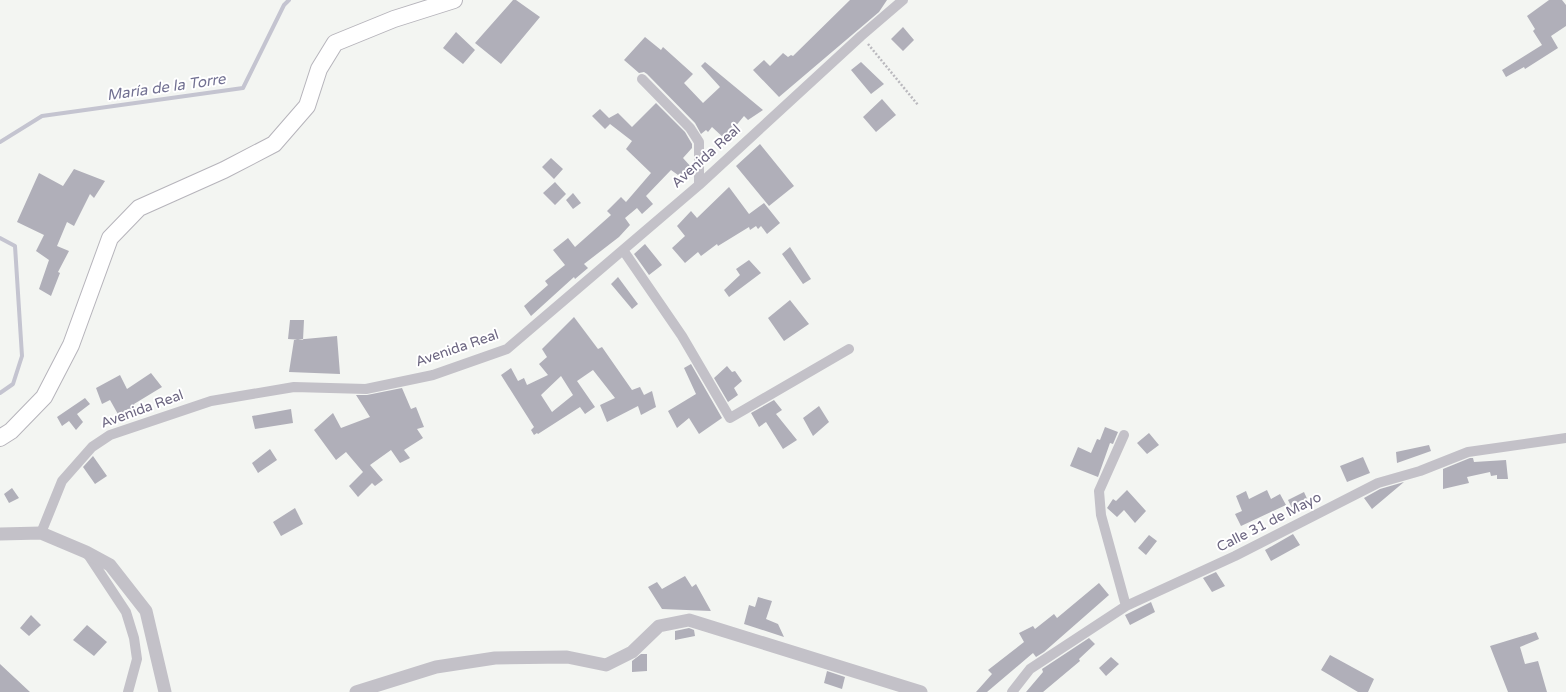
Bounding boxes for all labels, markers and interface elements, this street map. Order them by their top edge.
water label: María de la Torre [105,70,228,104]
street label: Avenida Real [668,121,744,191]
street label: Avenida Real [413,326,501,370]
street label: Avenida Real [98,386,186,432]
street label: Calle 31 de Mayo [1214,488,1324,556]

